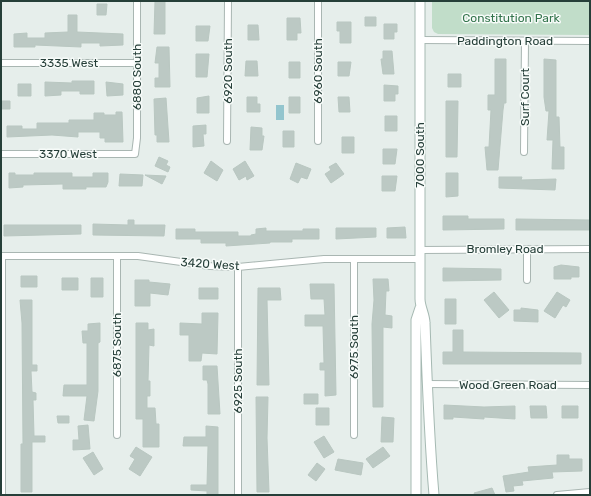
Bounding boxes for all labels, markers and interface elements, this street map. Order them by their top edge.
park label: Constitution Park [462,11,561,25]
street label: Paddington Road [457,34,553,48]
street label: 6920 South [221,38,235,104]
street label: 6960 South [311,38,325,104]
street label: 6880 South [130,44,144,110]
street label: 3335 West [40,56,98,70]
street label: Surf Court [518,68,532,126]
street label: 7000 South [413,122,427,188]
street label: 3370 West [39,147,97,161]
street label: Bromley Road [466,242,544,256]
street label: 3420 West [180,255,240,273]
street label: 6875 South [110,313,124,377]
street label: 6975 South [347,315,361,379]
street label: 6925 South [231,348,245,414]
street label: Wood Green Road [459,378,557,392]

